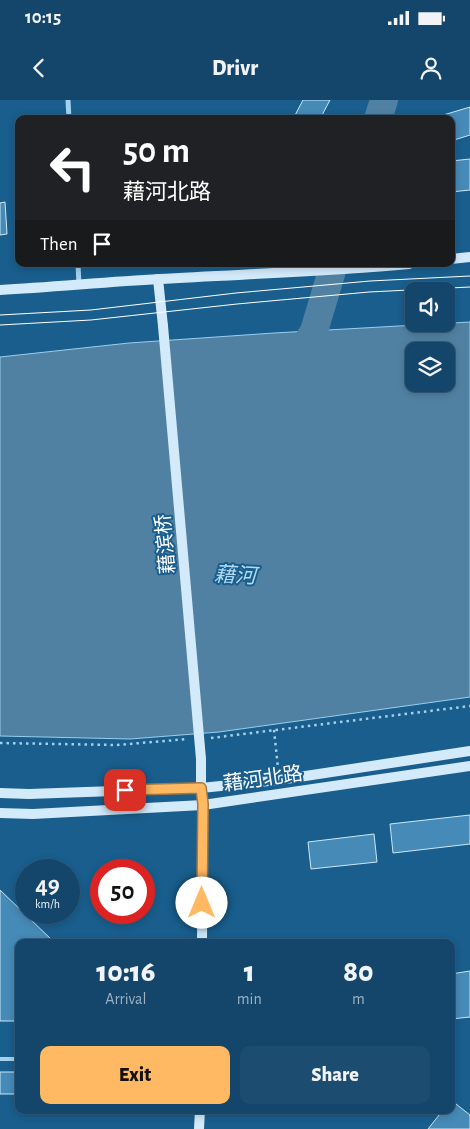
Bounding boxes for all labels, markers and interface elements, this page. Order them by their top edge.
text: 10:15 [25,8,61,27]
icon: back [25,54,53,82]
icon: person [417,54,445,82]
text: Drivr [212,57,258,79]
text: 50 m [123,134,190,169]
icon: left [40,135,105,200]
text: 藉河北路 [123,181,211,203]
icon: arrive [88,230,116,258]
text: Then [40,235,78,254]
map controls [405,282,455,392]
button: sound [405,282,455,332]
button: layers [405,342,455,392]
street label: 藉滨桥 [151,513,179,575]
water label: 藉河 [213,563,261,587]
street label: 藉河北路 [222,763,304,794]
pin [104,769,146,811]
icon: arrive [111,776,139,804]
speed limit sign: 50 [90,859,155,924]
text: 49 [35,873,60,898]
position arrow [175,876,227,928]
text: km/h [35,898,60,910]
text: 10:16 [96,957,155,987]
text: 1 [244,957,255,987]
text: 80 [343,957,374,987]
text: Arrival [105,991,146,1007]
text: min [237,991,262,1007]
text: m [352,991,365,1007]
button: Exit [40,1046,230,1104]
button: Share [240,1046,430,1104]

